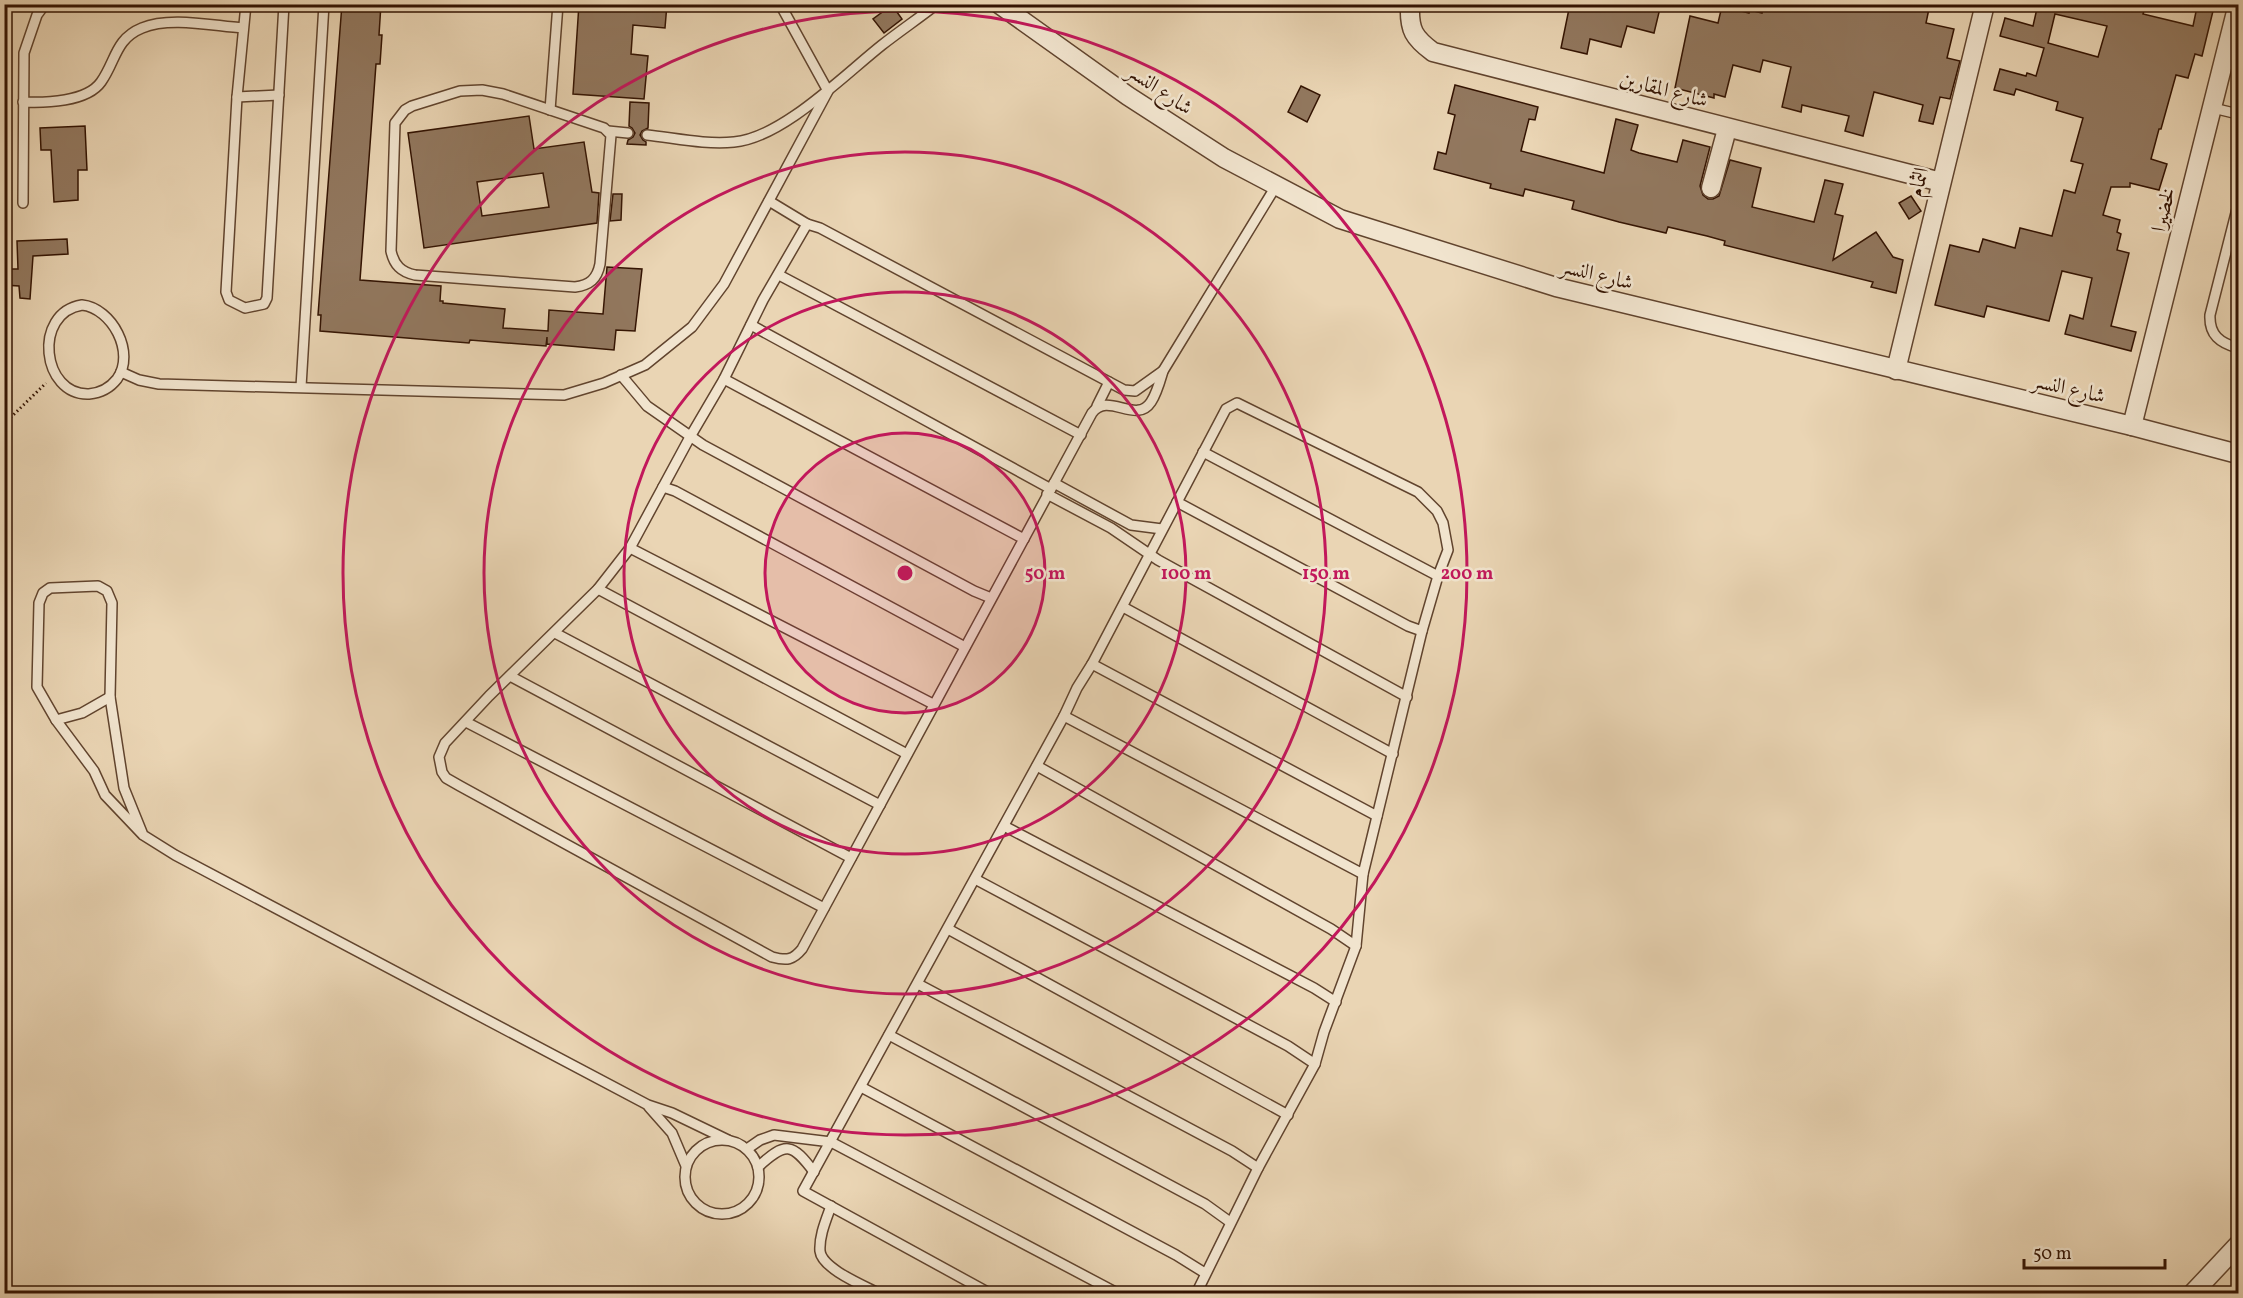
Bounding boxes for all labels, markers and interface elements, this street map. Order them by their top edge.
street label: شارع النسر [1118,57,1198,125]
street label: شارع المقارين [1616,65,1711,118]
street label: الثمام [1902,165,1939,201]
street label: لخضيرا [2145,185,2184,235]
street label: شارع النسر [1555,252,1636,300]
street label: شارع النسر [2027,367,2108,414]
text: 50 m [1025,562,1065,587]
text: 100 m [1161,562,1211,587]
text: 150 m [1302,562,1350,587]
text: 200 m [1441,562,1493,587]
centre of rings [895,563,915,583]
scale bar [2024,1232,2165,1270]
text: 50 m [2033,1242,2072,1267]

